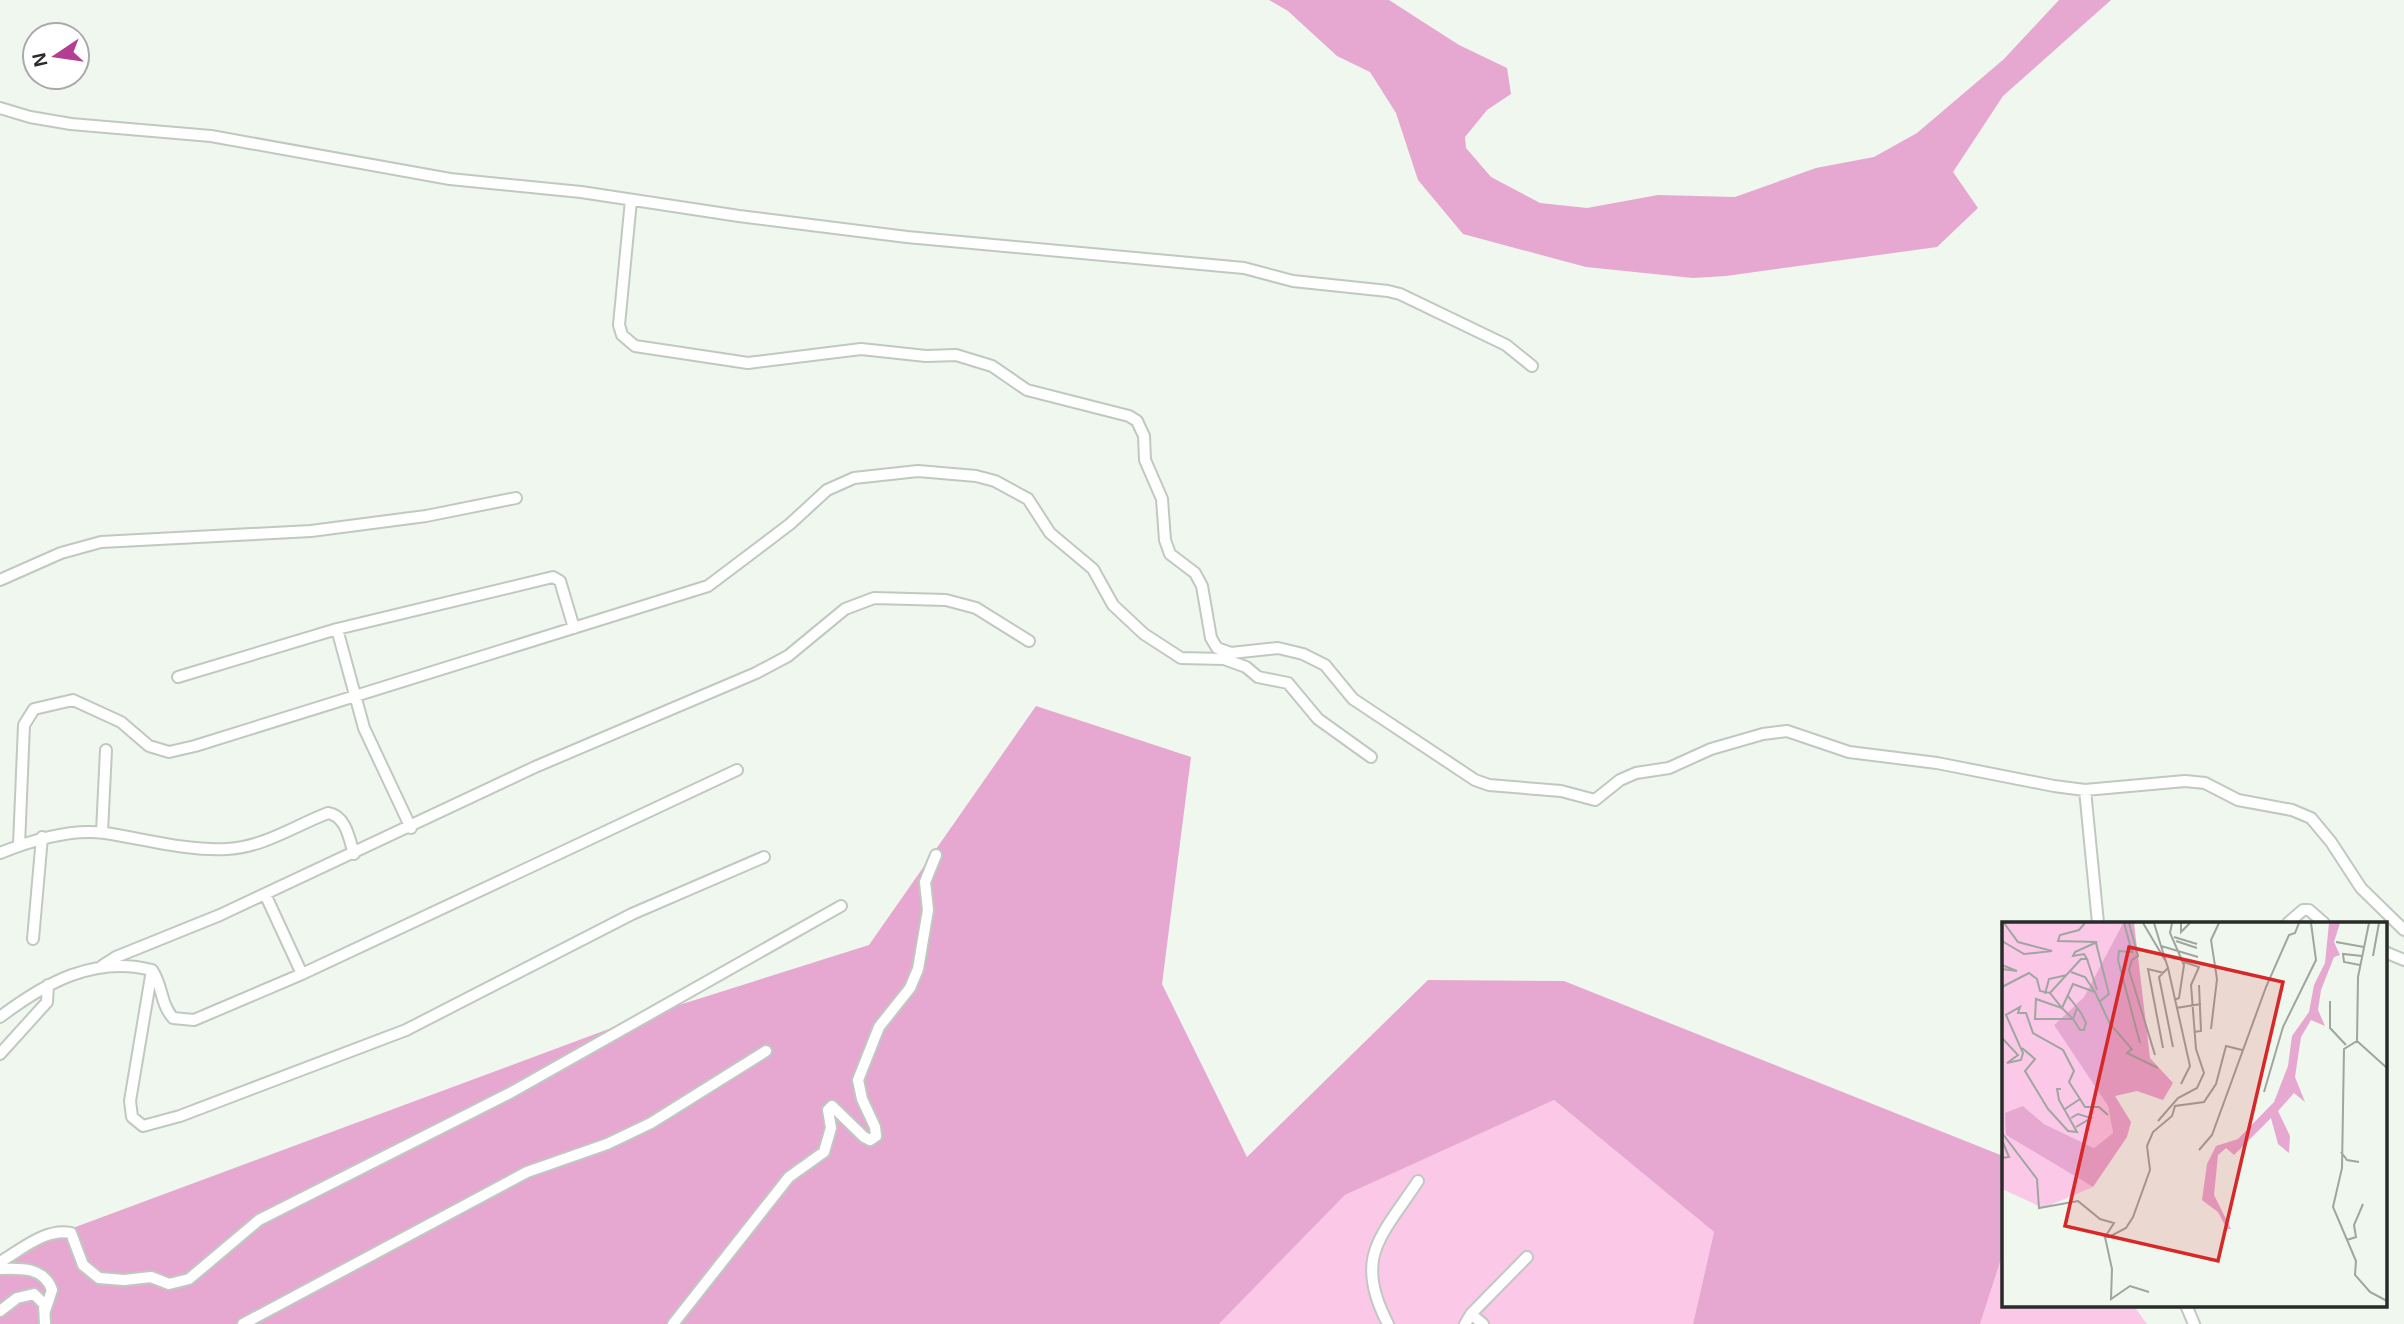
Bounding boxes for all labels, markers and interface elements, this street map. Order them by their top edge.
north arrow [21,21,91,91]
text: N [28,51,52,69]
inset map [2002,922,2386,1306]

